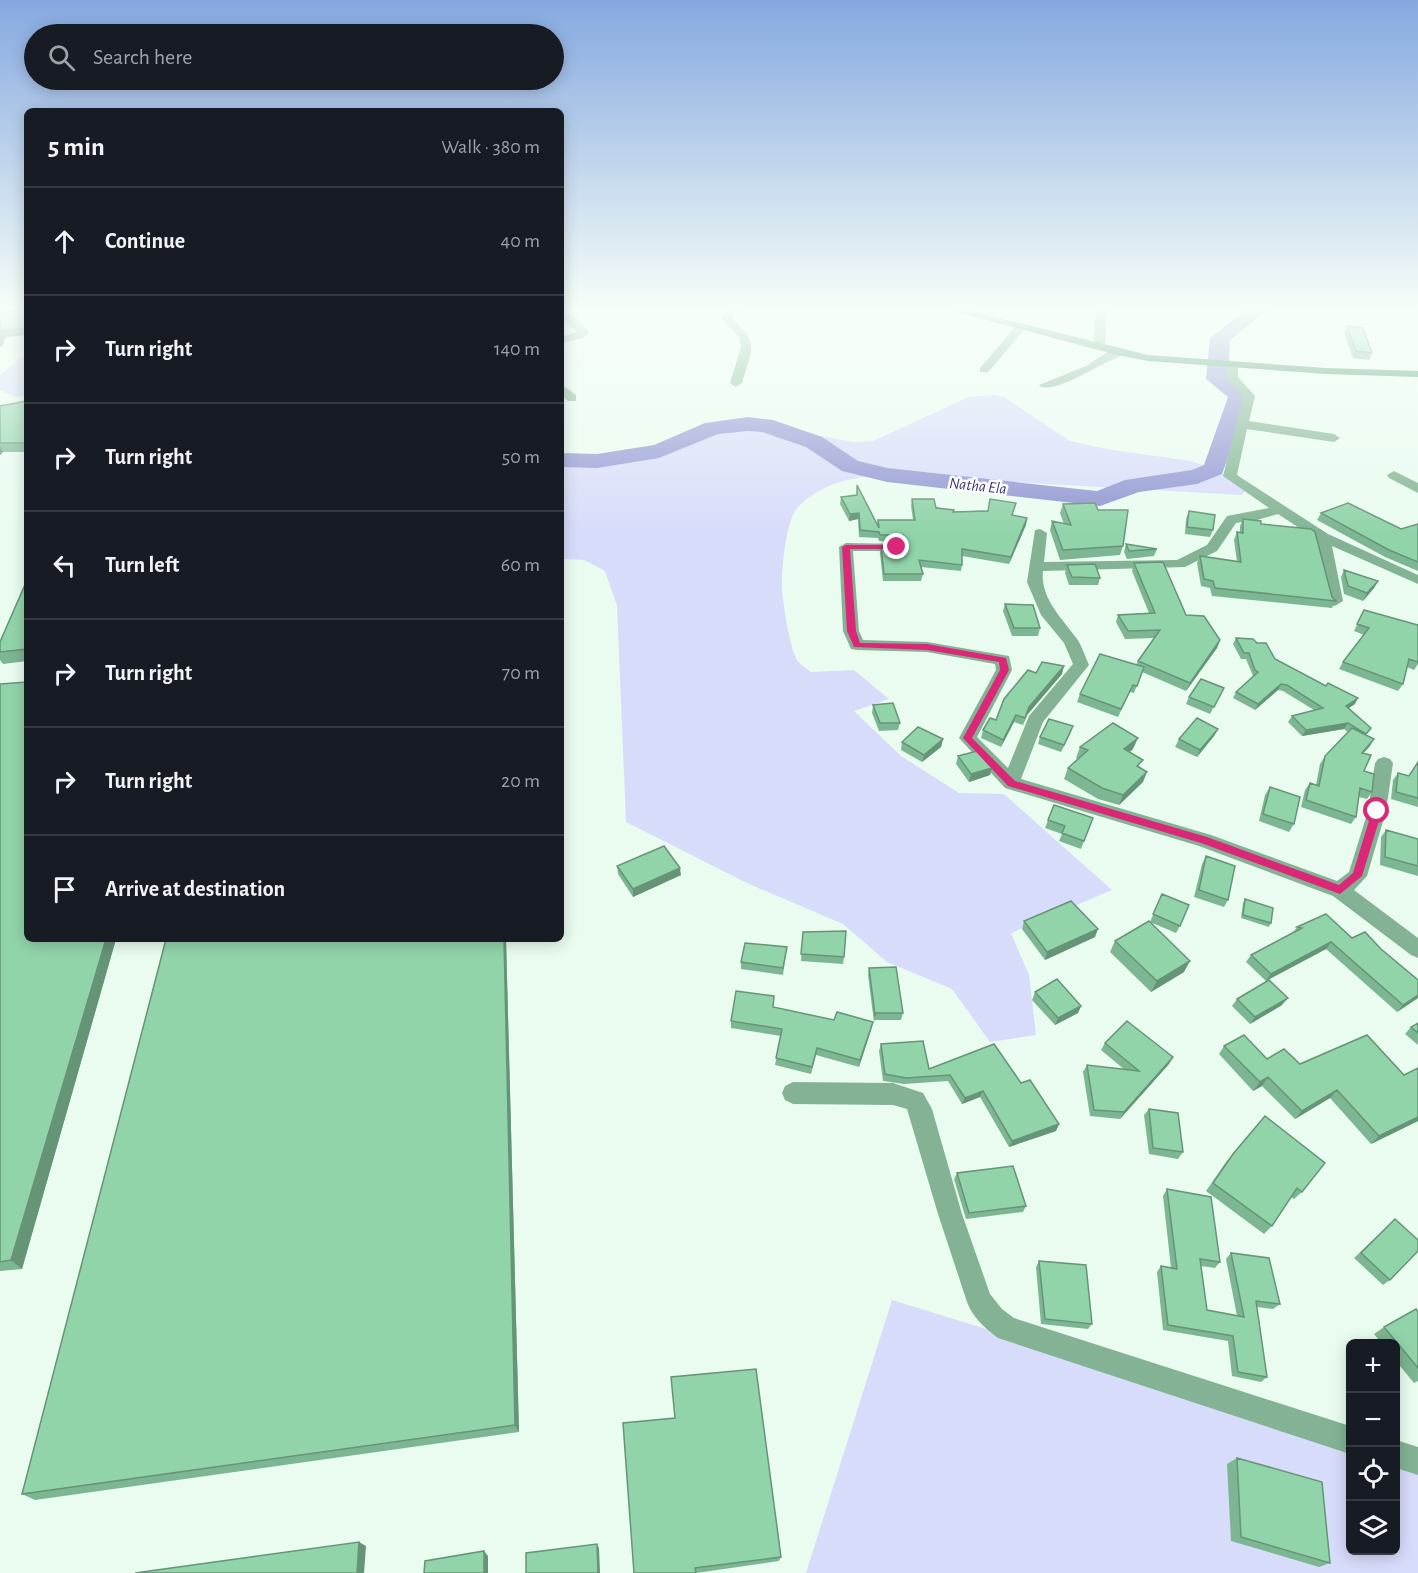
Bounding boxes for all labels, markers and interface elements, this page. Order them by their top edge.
search box [24,24,564,90]
icon: search [45,41,78,74]
text: Search here [93,46,192,68]
text: 5 min [48,134,105,160]
text: Walk · 380 m [441,137,540,157]
icon: ahead [48,225,81,258]
text: Continue [105,230,185,252]
text: 40 m [501,231,540,251]
icon: right [48,333,81,366]
text: Turn right [105,338,192,360]
text: 140 m [494,339,540,359]
icon: right [48,441,81,474]
text: Turn right [105,446,192,468]
text: 50 m [502,447,540,467]
water label: Natha Ela [948,475,1007,497]
route end [883,533,909,559]
icon: left [48,549,81,582]
text: Turn left [105,554,179,576]
text: 60 m [501,555,540,575]
icon: right [48,657,81,690]
text: Turn right [105,662,192,684]
text: 70 m [502,663,540,683]
icon: right [48,765,81,798]
text: Turn right [105,770,192,792]
text: 20 m [501,771,540,791]
route start [1363,797,1389,823]
icon: arrive [48,873,81,906]
text: Arrive at destination [105,878,285,900]
map controls [1346,1339,1400,1555]
button: + [1346,1339,1400,1393]
button: − [1346,1393,1400,1447]
button: locate [1346,1447,1400,1501]
button: layers [1346,1501,1400,1555]

